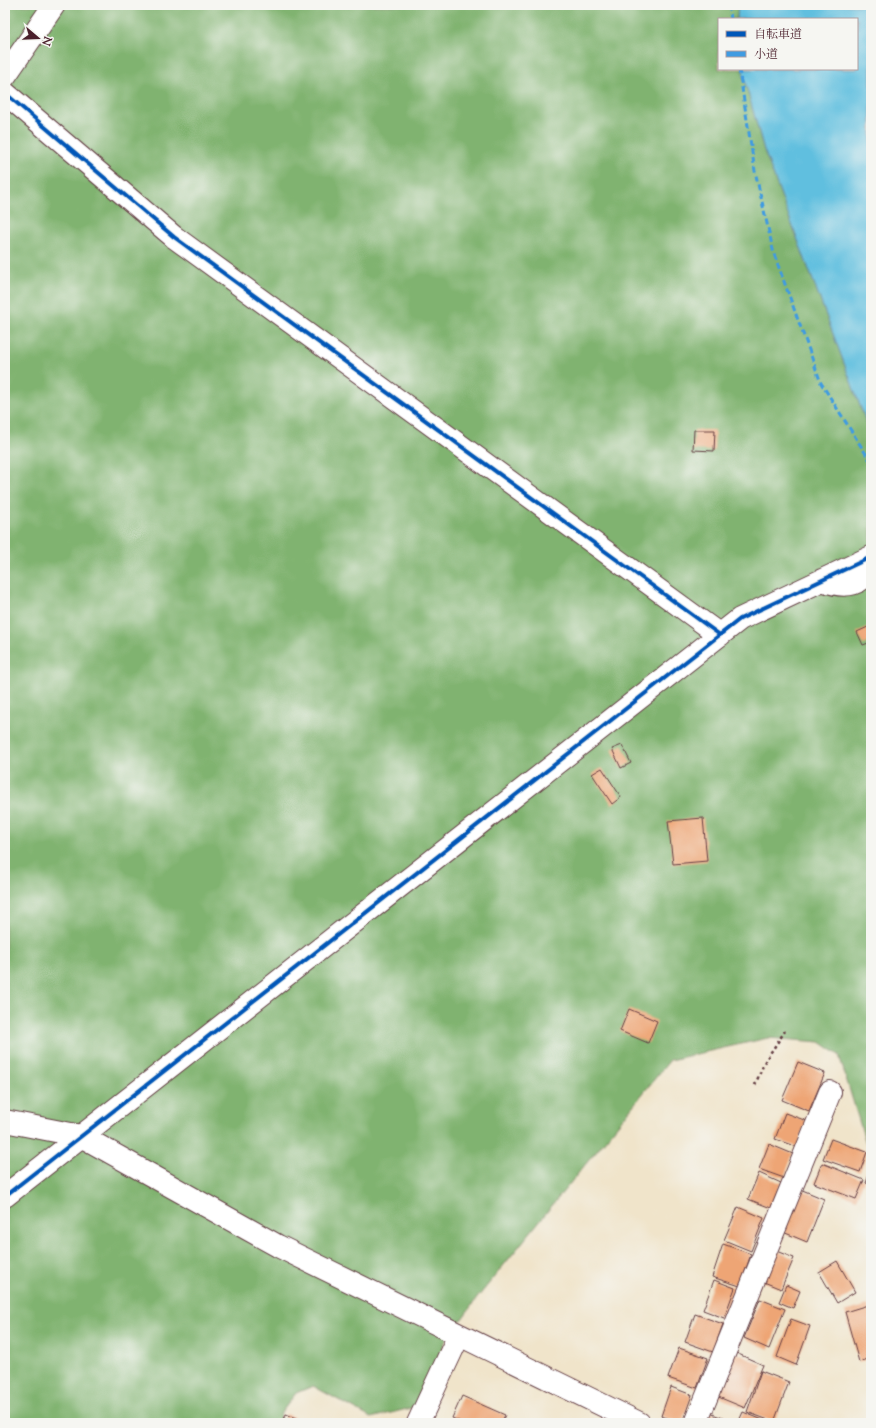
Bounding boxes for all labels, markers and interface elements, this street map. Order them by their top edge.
north arrow [18,18,58,58]
legend [718,18,858,70]
text: 自転車道 [754,26,802,44]
text: N [37,33,56,48]
text: 小道 [754,46,778,64]

